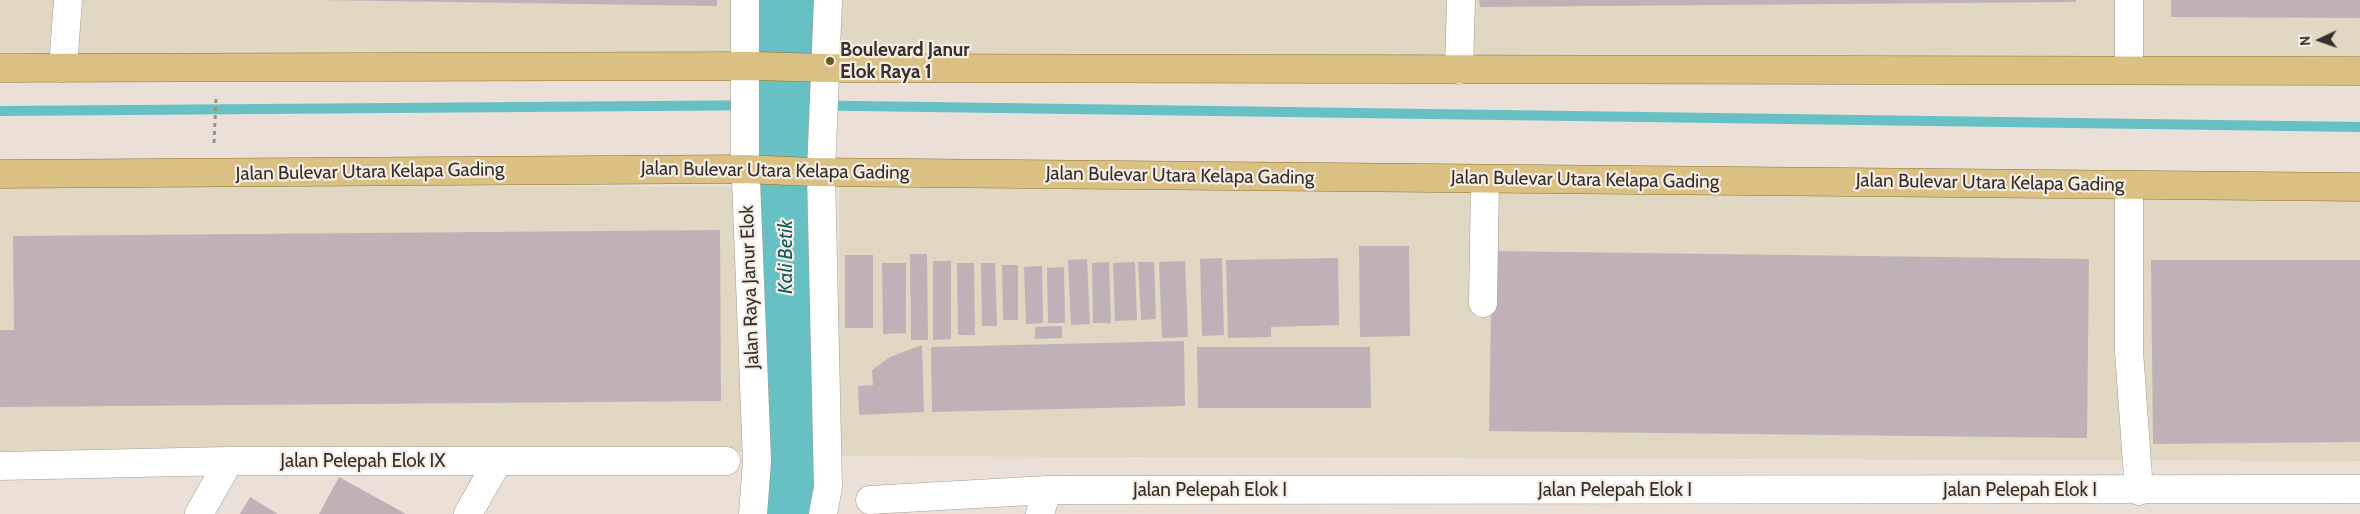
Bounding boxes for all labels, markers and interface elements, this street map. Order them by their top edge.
north arrow [2295,15,2345,65]
text: N [2296,35,2314,46]
place label: Boulevard Janur Elok Raya 1 [840,39,970,83]
marker: Boulevard Janur Elok Raya 1 [824,55,836,67]
street label: Jalan Bulevar Utara Kelapa Gading [641,157,909,185]
street label: Jalan Bulevar Utara Kelapa Gading [236,158,504,186]
street label: Jalan Bulevar Utara Kelapa Gading [1046,162,1314,190]
street label: Jalan Bulevar Utara Kelapa Gading [1451,166,1719,194]
street label: Jalan Bulevar Utara Kelapa Gading [1856,169,2124,197]
street label: Jalan Raya Janur Elok [736,205,764,369]
water label: Kali Betik [774,220,798,294]
street label: Jalan Pelepah Elok IX [280,450,446,472]
street label: Jalan Pelepah Elok I [1133,479,1287,501]
street label: Jalan Pelepah Elok I [1538,479,1692,501]
street label: Jalan Pelepah Elok I [1943,479,2097,501]

